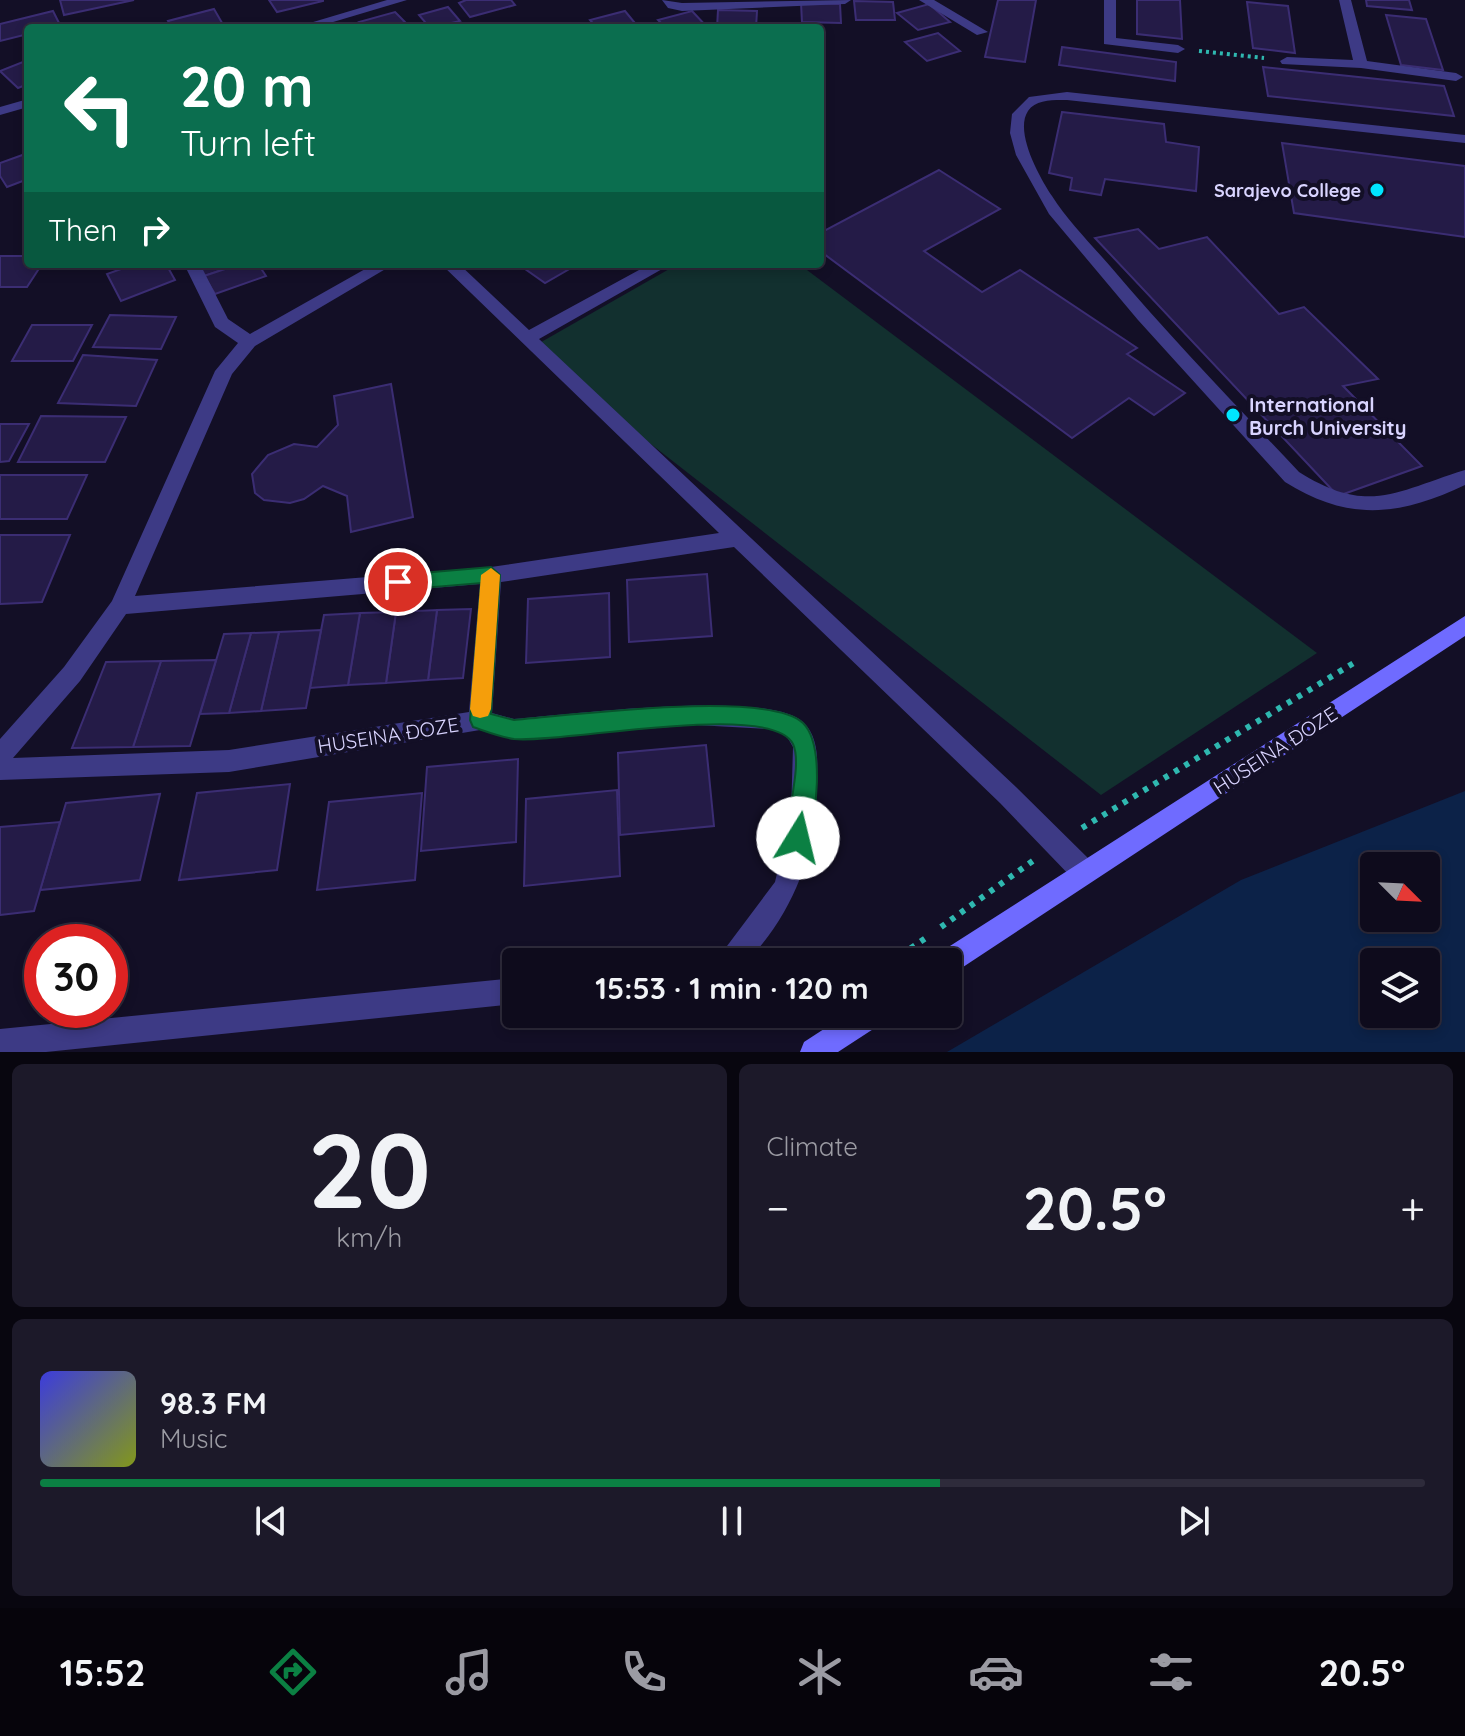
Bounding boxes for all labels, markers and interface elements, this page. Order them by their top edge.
text: 20 m [180,51,314,121]
icon: left [48,56,152,160]
text: Turn left [180,120,316,165]
place label: Sarajevo College [1214,179,1361,202]
marker: Sarajevo College [1368,181,1386,199]
icon: right [133,208,177,252]
text: Then [48,211,117,249]
place label: International Burch University [1249,392,1406,440]
marker: International Burch University [1224,406,1242,424]
pin [364,548,432,616]
icon: arrive [376,560,420,604]
street label: HUSEINA ĐOZE [1208,701,1342,799]
street label: HUSEINA ĐOZE [316,711,460,759]
position arrow [756,796,840,880]
north arrow [1360,852,1440,932]
map controls [1360,852,1440,1028]
speed limit sign: 30 [24,924,128,1028]
button: layers [1360,948,1440,1028]
text: 15:53 · 1 min · 120 m [595,969,869,1007]
text: 20 [308,1104,431,1234]
text: Climate [767,1130,858,1163]
text: 20.5° [1023,1170,1167,1245]
text: − [767,1180,789,1235]
text: + [1400,1180,1425,1235]
text: km/h [336,1221,402,1254]
text: 98.3 FM [160,1384,267,1422]
text: Music [160,1422,228,1455]
icon: previous [249,1499,293,1543]
icon: pause [710,1499,754,1543]
icon: next [1172,1499,1216,1543]
icon: directions [265,1644,321,1700]
icon: music [441,1644,497,1700]
icon: phone [616,1644,672,1700]
icon: climate [792,1644,848,1700]
icon: car [968,1644,1024,1700]
icon: filters [1143,1644,1199,1700]
text: 15:52 [60,1650,146,1695]
text: 20.5° [1319,1650,1405,1695]

